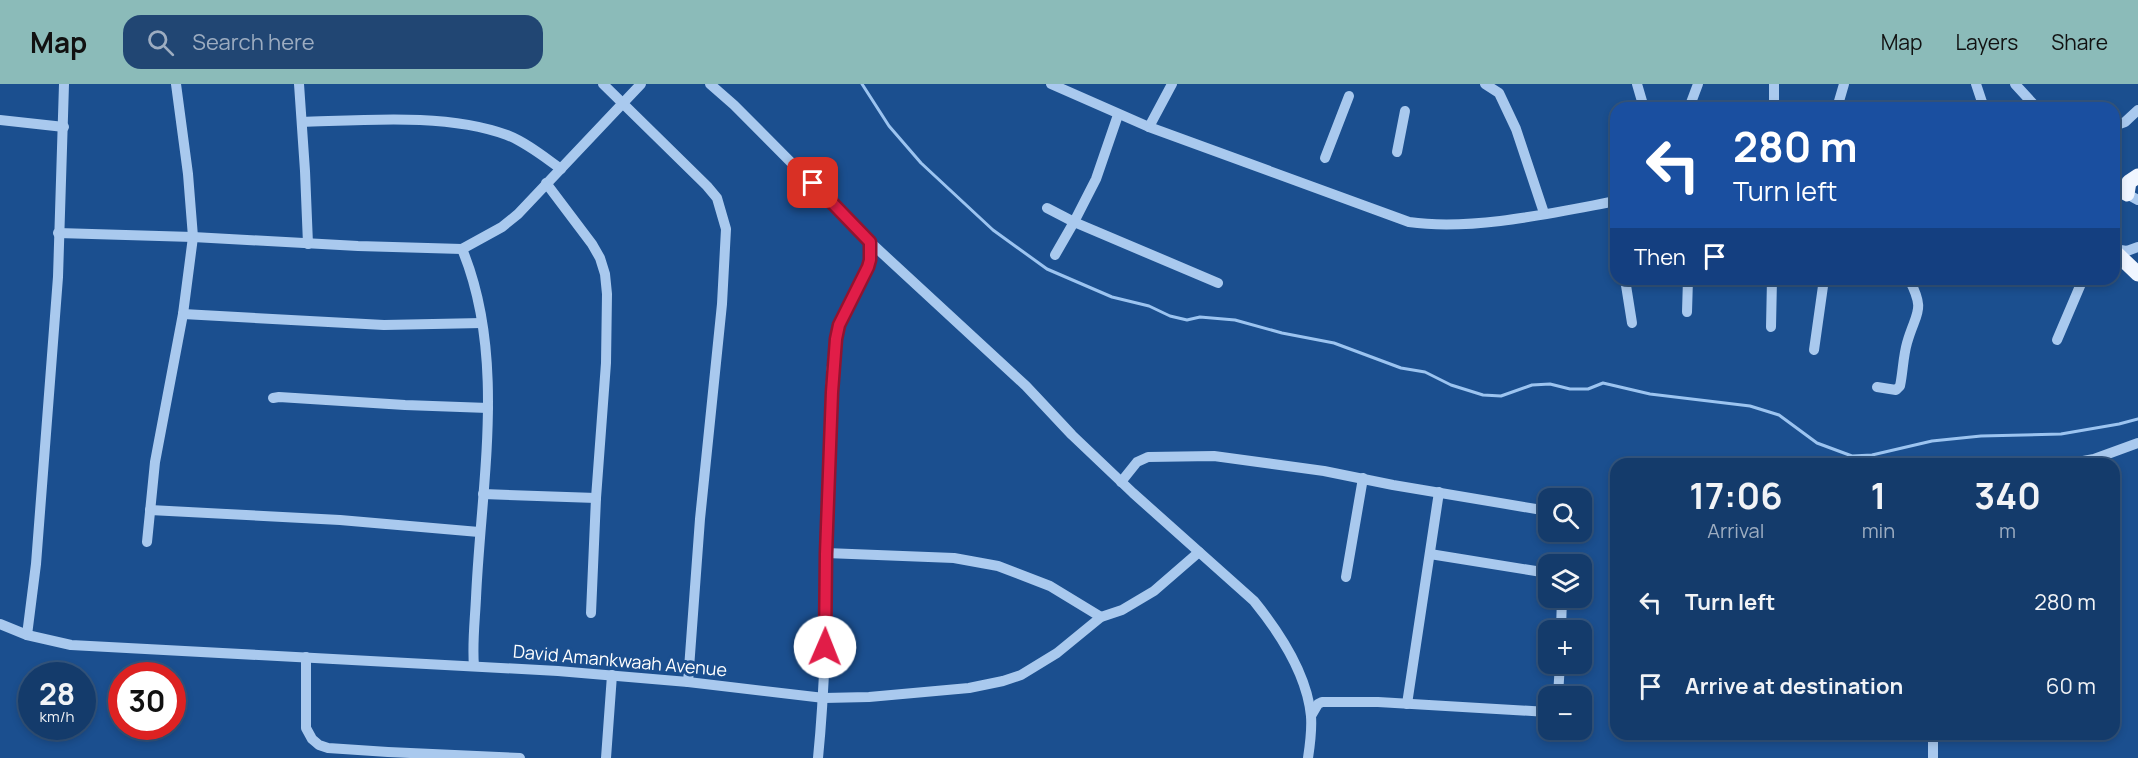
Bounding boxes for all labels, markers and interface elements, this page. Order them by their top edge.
search box [123,15,543,69]
text: Map [30,23,87,61]
icon: search [144,26,177,59]
text: Search here [192,27,315,57]
text: Map [1881,28,1922,56]
text: Layers [1955,28,2018,56]
text: Share [2051,28,2108,56]
text: 280 m [1733,117,1858,175]
icon: left [1634,126,1712,204]
pin [787,157,838,208]
icon: arrive [796,166,829,199]
text: Turn left [1733,172,1837,209]
icon: arrive [1698,240,1731,273]
text: Then [1634,242,1686,272]
text: 17:06 [1689,471,1783,520]
text: 1 [1871,471,1886,520]
text: 340 [1974,471,2041,520]
map controls [1538,488,1592,740]
button: search [1538,488,1592,542]
text: Arrival [1707,517,1764,544]
text: min [1862,517,1895,544]
text: m [1999,517,2016,544]
button: layers [1538,554,1592,608]
icon: left [1634,586,1667,619]
text: Turn left [1685,587,1775,617]
text: 280 m [2034,587,2096,617]
position arrow [793,615,857,679]
button: + [1538,620,1592,674]
street label: David Amankwaah Avenue [512,639,728,681]
speed limit sign: 30 [108,662,186,740]
icon: arrive [1634,670,1667,703]
text: Arrive at destination [1685,671,1903,701]
text: 60 m [2046,671,2096,701]
text: 28 [39,673,75,714]
button: − [1538,686,1592,740]
text: km/h [40,706,74,727]

